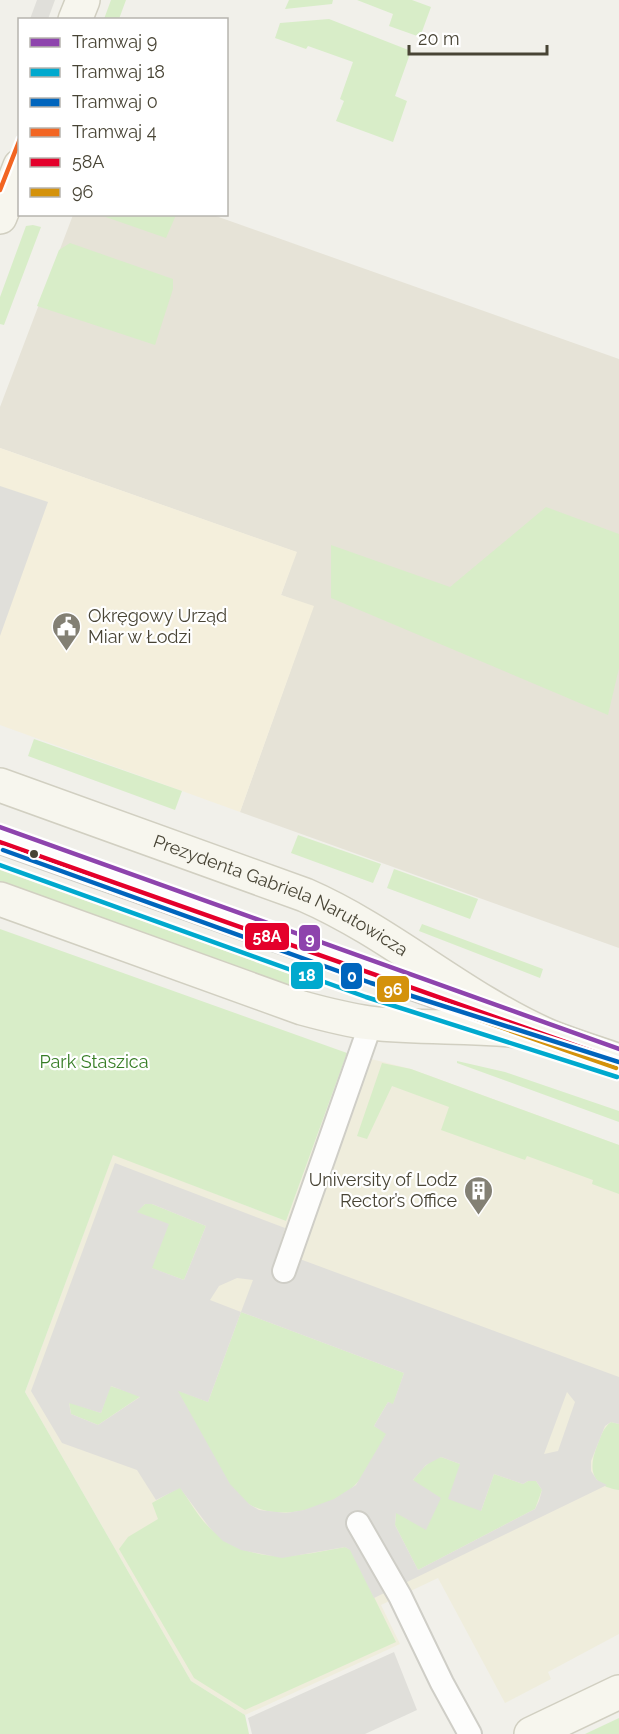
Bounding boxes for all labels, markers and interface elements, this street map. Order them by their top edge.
legend [18,18,228,216]
scale bar [409,18,547,56]
text: 20 m [418,28,460,49]
text: Tramwaj 9 [72,31,157,52]
text: Tramwaj 18 [72,61,165,82]
text: Tramwaj 0 [72,91,158,112]
text: Tramwaj 4 [72,121,157,142]
text: 58A [72,151,104,172]
text: 96 [72,181,94,202]
place label: Okręgowy Urząd Miar w Łodzi [88,605,227,647]
public building icon: Okręgowy Urząd Miar w Łodzi [51,610,83,652]
street label: Prezydenta Gabriela Narutowicza [151,830,412,960]
unlabelled marker [28,848,40,860]
line badge: 58A [244,922,290,951]
line badge: 9 [298,924,321,952]
text: 58A [252,927,282,946]
text: 9 [305,929,315,948]
line badge: 18 [290,961,324,990]
line badge: 0 [340,962,363,990]
text: 18 [298,966,316,985]
text: 0 [347,967,357,986]
line badge: 96 [376,975,410,1003]
text: 96 [383,980,403,999]
park label: Park Staszica [39,1051,149,1072]
place label: University of Lodz Rector’s Office [309,1169,457,1211]
building icon: University of Lodz Rector’s Office [462,1174,494,1216]

